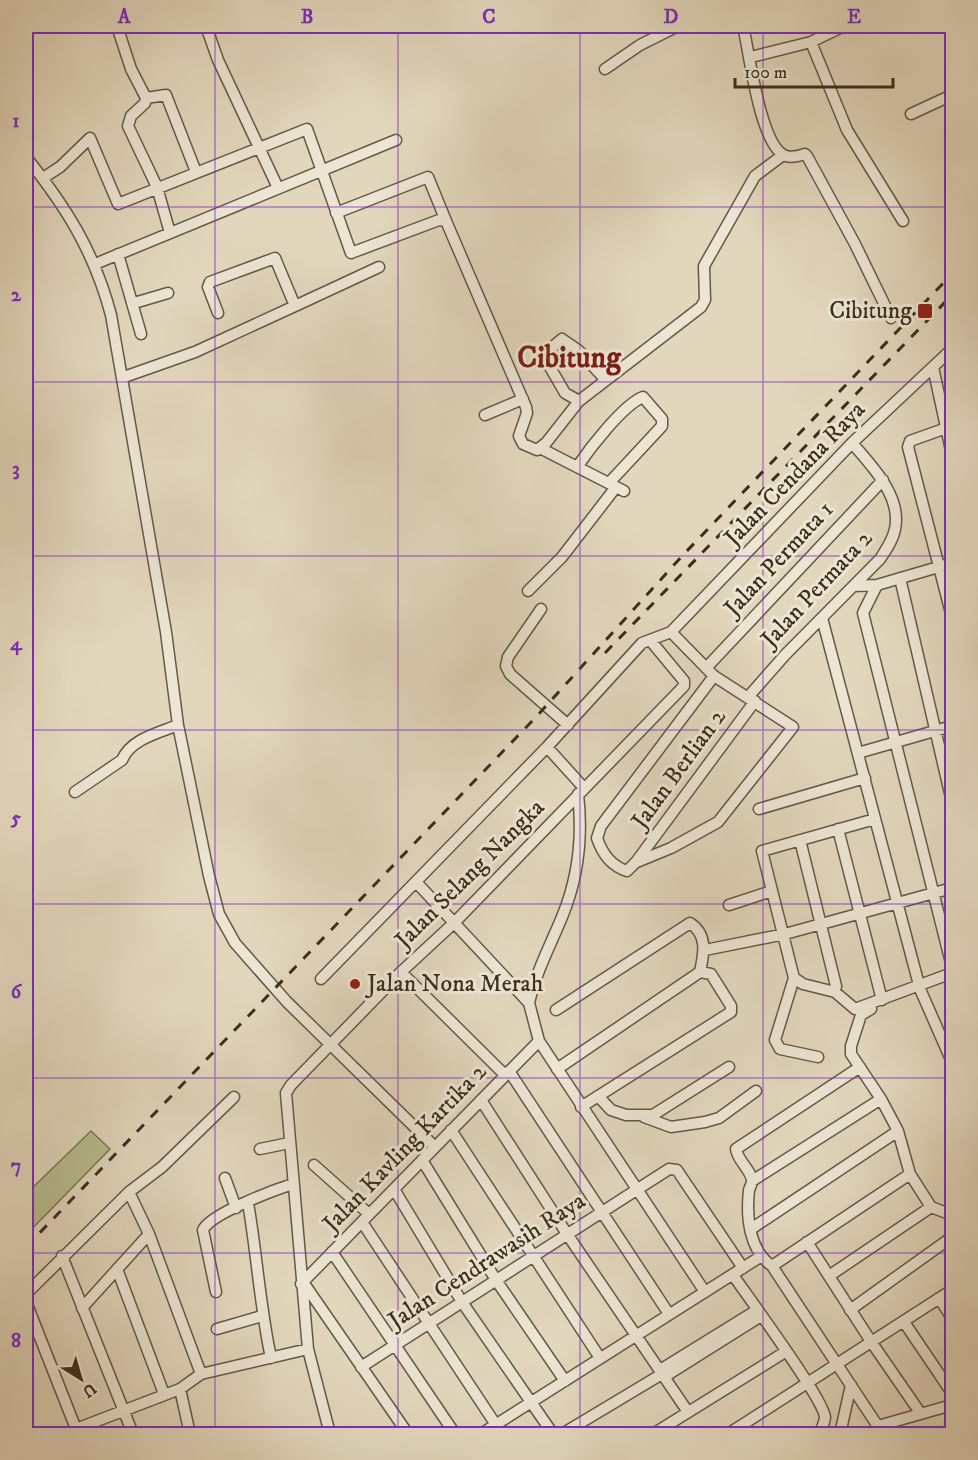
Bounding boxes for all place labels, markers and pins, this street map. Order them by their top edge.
place label: Cibitung [829,296,912,326]
marker: Cibitung [916,302,934,320]
place label: Jalan Nona Merah [365,969,544,999]
marker: Jalan Nona Merah [348,977,362,991]

